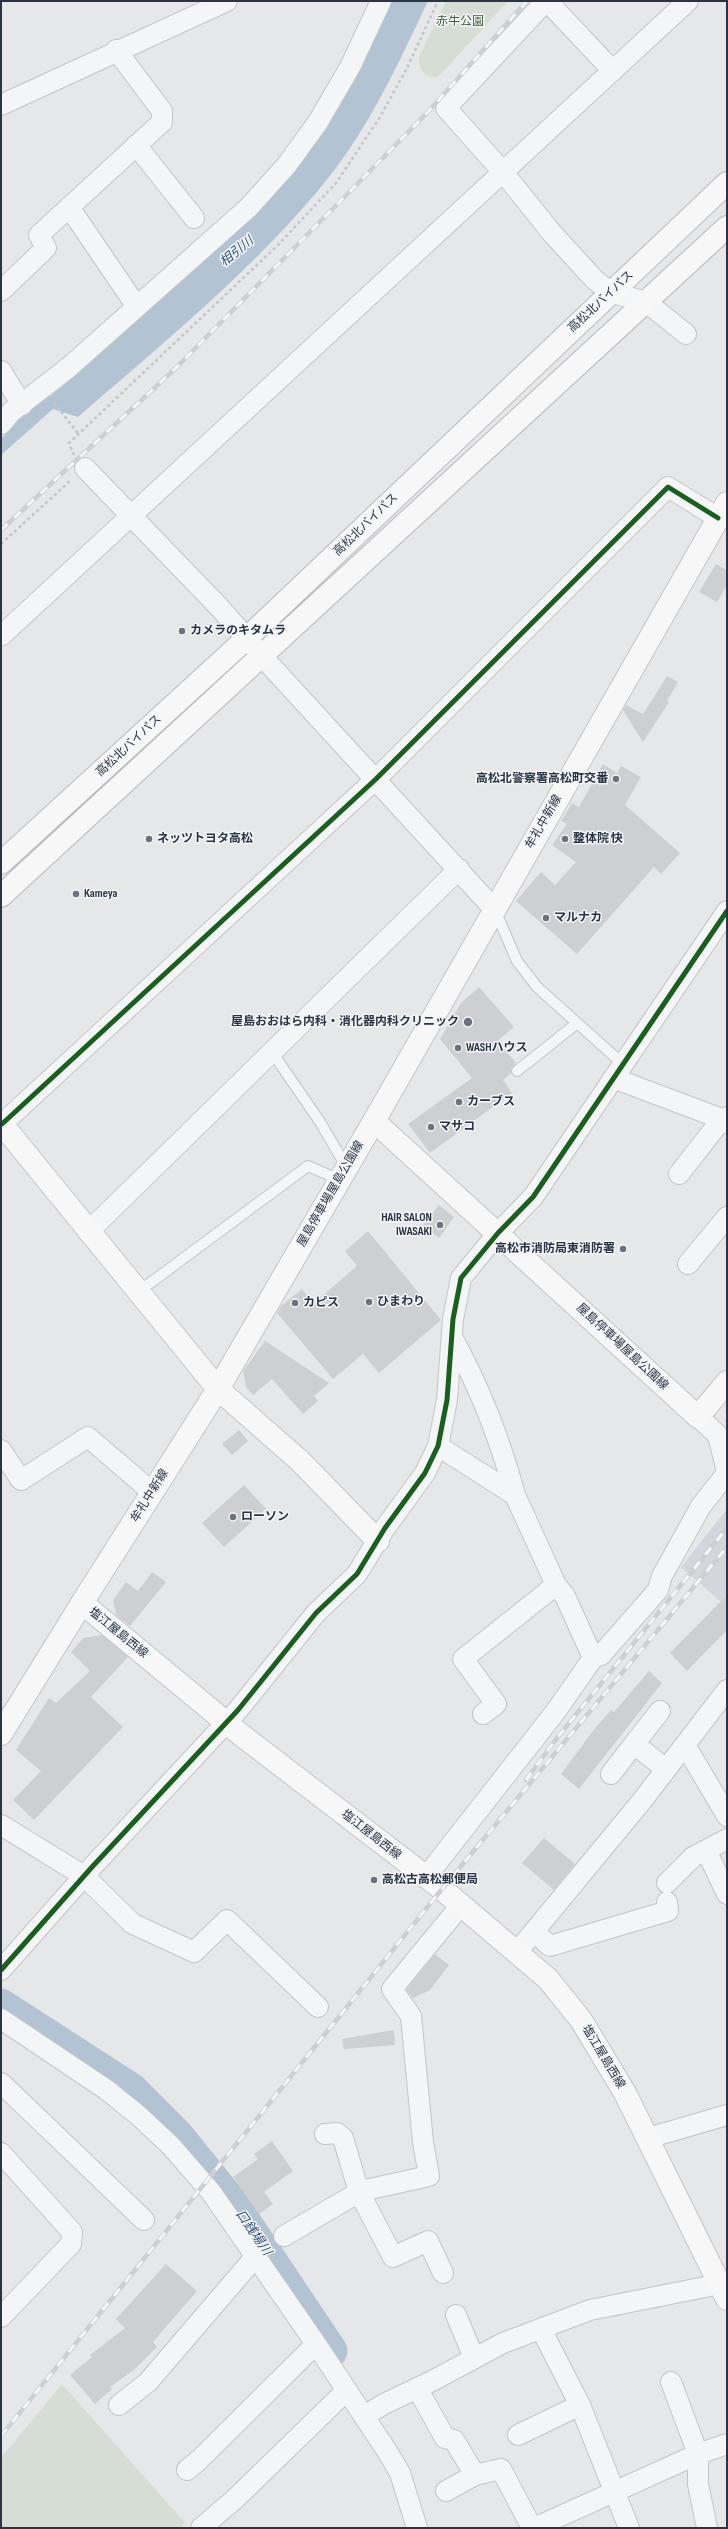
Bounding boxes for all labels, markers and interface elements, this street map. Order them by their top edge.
park label: 赤牛公園 [436,15,484,29]
water label: 相引川 [217,234,257,270]
street label: 高松北バイパス [565,268,637,336]
street label: 高松北バイパス [331,491,401,559]
place label: カメラのキタムラ [190,624,286,638]
marker: カメラのキタムラ [177,626,187,636]
street label: 高松北バイパス [93,712,165,780]
place label: 高松北警察署高松町交番 [476,772,608,786]
marker: 高松北警察署高松町交番 [611,774,621,784]
street label: 牟礼中新線 [523,792,565,852]
place label: ネッツトヨタ高松 [157,832,253,846]
place label: 整体院 快 [573,832,623,846]
marker: ネッツトヨタ高松 [144,834,154,844]
marker: 整体院 快 [560,834,570,844]
place label: Kameya [84,887,117,901]
marker: Kameya [71,889,81,899]
place label: マルナカ [554,911,602,925]
marker: マルナカ [541,913,551,923]
place label: 屋島おおはら内科・消化器内科クリニック [231,1015,459,1029]
marker: 屋島おおはら内科・消化器内科クリニック [462,1016,474,1028]
place label: WASHハウス [466,1041,528,1055]
marker: WASHハウス [453,1043,463,1053]
place label: カーブス [467,1095,515,1109]
marker: カーブス [454,1097,464,1107]
place label: マサコ [439,1120,475,1134]
marker: マサコ [426,1122,436,1132]
street label: 屋島停車場屋島公園線 [295,1138,367,1250]
place label: HAIR SALON IWASAKI [381,1211,432,1239]
marker: HAIR SALON IWASAKI [435,1220,445,1230]
place label: 高松市消防局東消防署 [495,1242,615,1256]
marker: 高松市消防局東消防署 [618,1244,628,1254]
place label: ひまわり [377,1295,425,1309]
place label: カピス [303,1296,339,1310]
marker: ひまわり [364,1297,374,1307]
marker: カピス [290,1298,300,1308]
street label: 屋島停車場屋島公園線 [573,1301,671,1393]
street label: 牟礼中新線 [128,1467,172,1525]
place label: ローソン [241,1510,289,1524]
marker: ローソン [228,1512,238,1522]
street label: 塩江屋島西線 [85,1605,151,1661]
street label: 塩江屋島西線 [338,1807,404,1863]
place label: 高松古高松郵便局 [382,1873,478,1887]
marker: 高松古高松郵便局 [369,1875,379,1885]
street label: 塩江屋島西線 [578,2022,628,2092]
water label: 口銭場川 [232,2207,274,2259]

